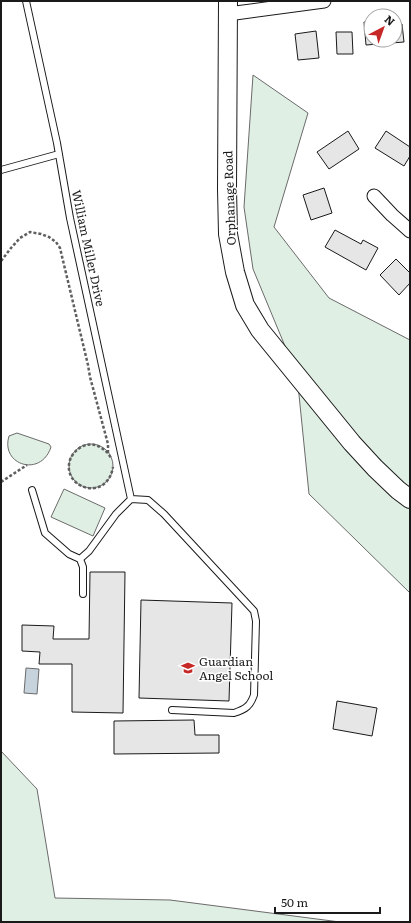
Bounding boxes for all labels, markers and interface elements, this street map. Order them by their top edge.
north arrow [363,8,403,48]
text: N [381,11,399,29]
street label: Orphanage Road [218,150,240,246]
street label: William Miller Drive [68,188,110,308]
place label: Guardian Angel School [199,652,273,684]
school or university icon: Guardian Angel School [180,660,196,676]
scale bar [275,889,380,915]
text: 50 m [281,893,308,911]

